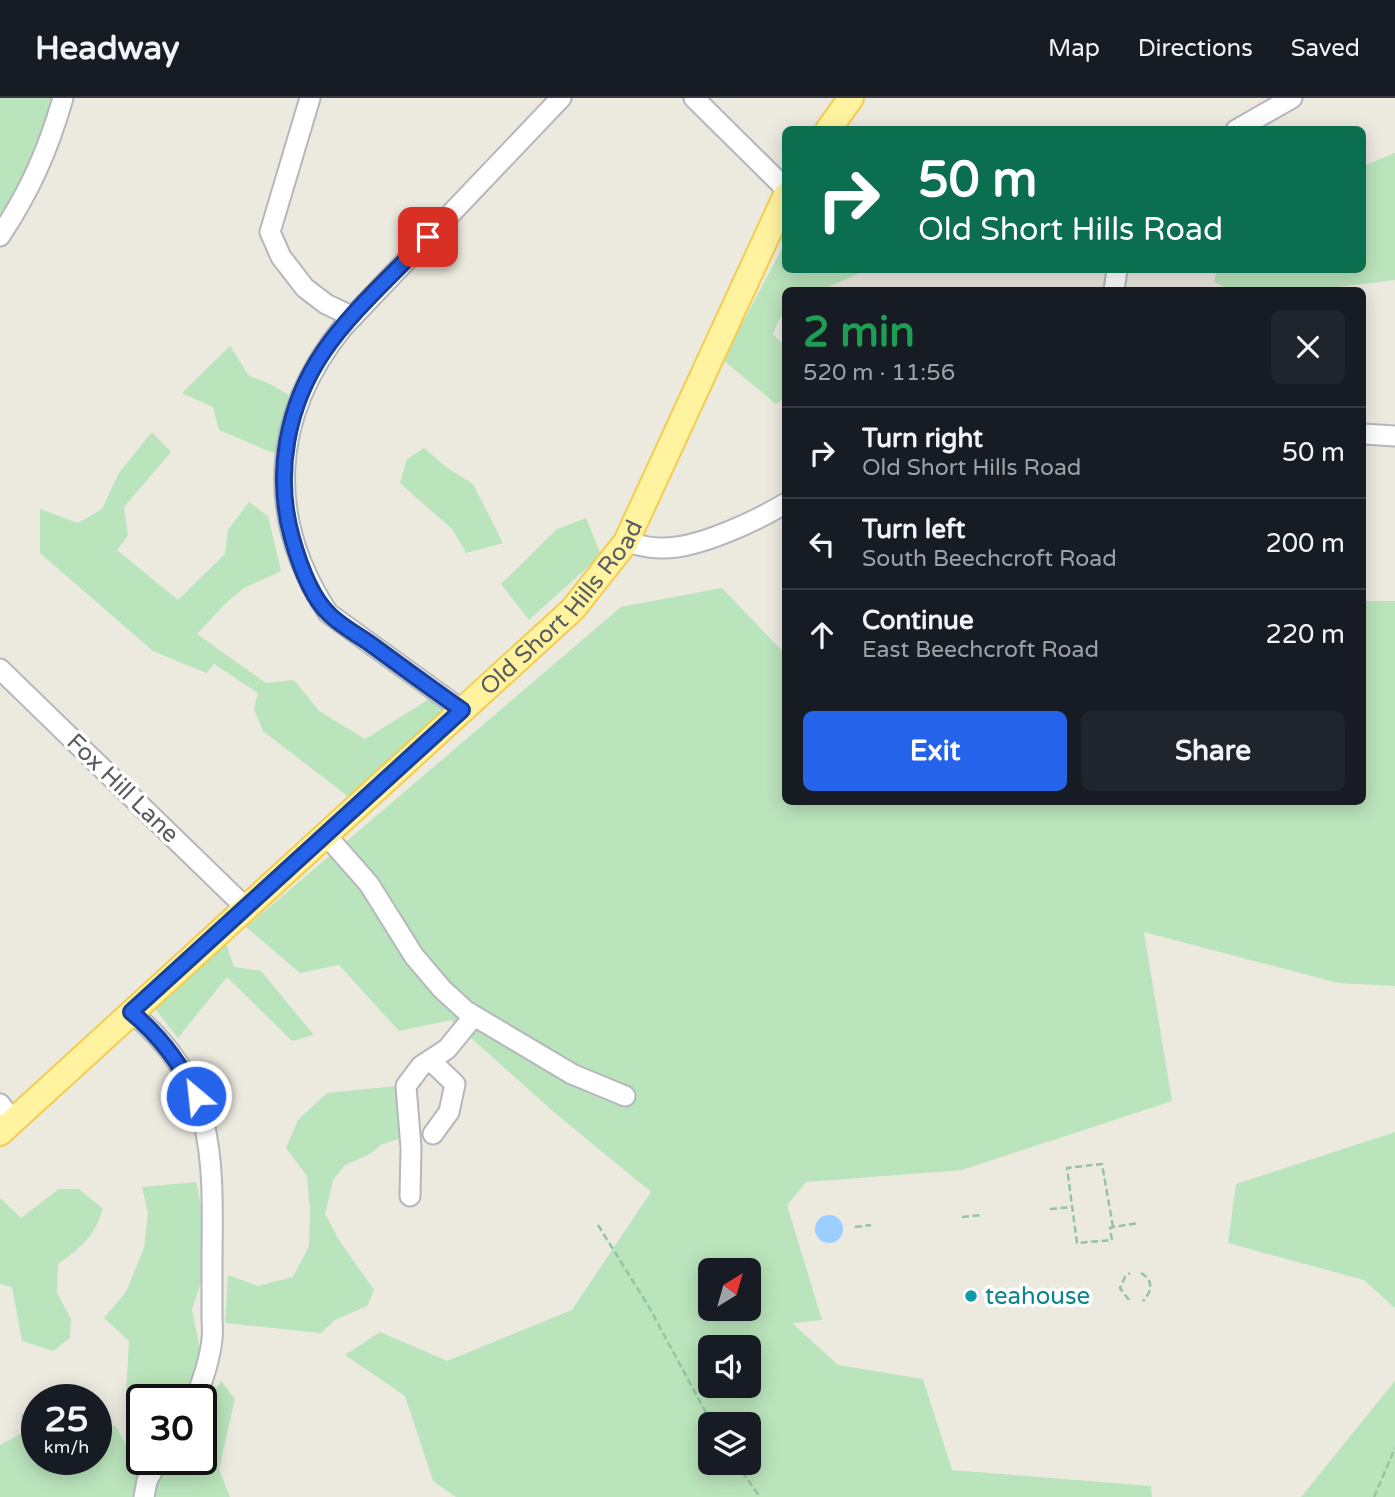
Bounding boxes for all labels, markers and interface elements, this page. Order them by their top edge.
text: Headway [35,29,179,68]
text: Map [1048,34,1100,63]
text: Directions [1138,34,1253,63]
text: Saved [1291,34,1360,63]
text: 50 m [918,151,1037,210]
icon: right [803,154,894,245]
pin [398,207,458,267]
text: Old Short Hills Road [918,211,1223,249]
icon: arrive [409,218,447,256]
text: 2 min [803,307,915,358]
button: close [1271,310,1345,384]
text: 520 m · 11:56 [803,359,955,387]
text: Turn right [862,423,983,454]
icon: right [803,434,841,472]
text: 50 m [1282,437,1345,468]
text: Old Short Hills Road [862,454,1081,482]
text: Turn left [862,514,965,545]
street label: Old Short Hills Road [474,516,649,702]
icon: left [803,525,841,563]
text: 200 m [1265,528,1345,559]
text: South Beechcroft Road [862,545,1117,573]
text: Continue [862,605,974,636]
icon: ahead [803,616,841,654]
text: 220 m [1265,619,1345,650]
text: East Beechcroft Road [862,636,1099,664]
button: Exit [803,711,1067,791]
button: Share [1081,711,1345,791]
street label: Fox Hill Lane [61,728,185,849]
position arrow [159,1059,233,1133]
north arrow [698,1258,761,1321]
map controls [698,1258,761,1475]
place label: teahouse [985,1282,1090,1311]
marker: teahouse [963,1288,979,1304]
button: sound [698,1335,761,1398]
speed limit sign: 30 [126,1384,217,1475]
text: 25 [45,1399,88,1441]
button: layers [698,1412,761,1475]
text: km/h [44,1436,89,1458]

